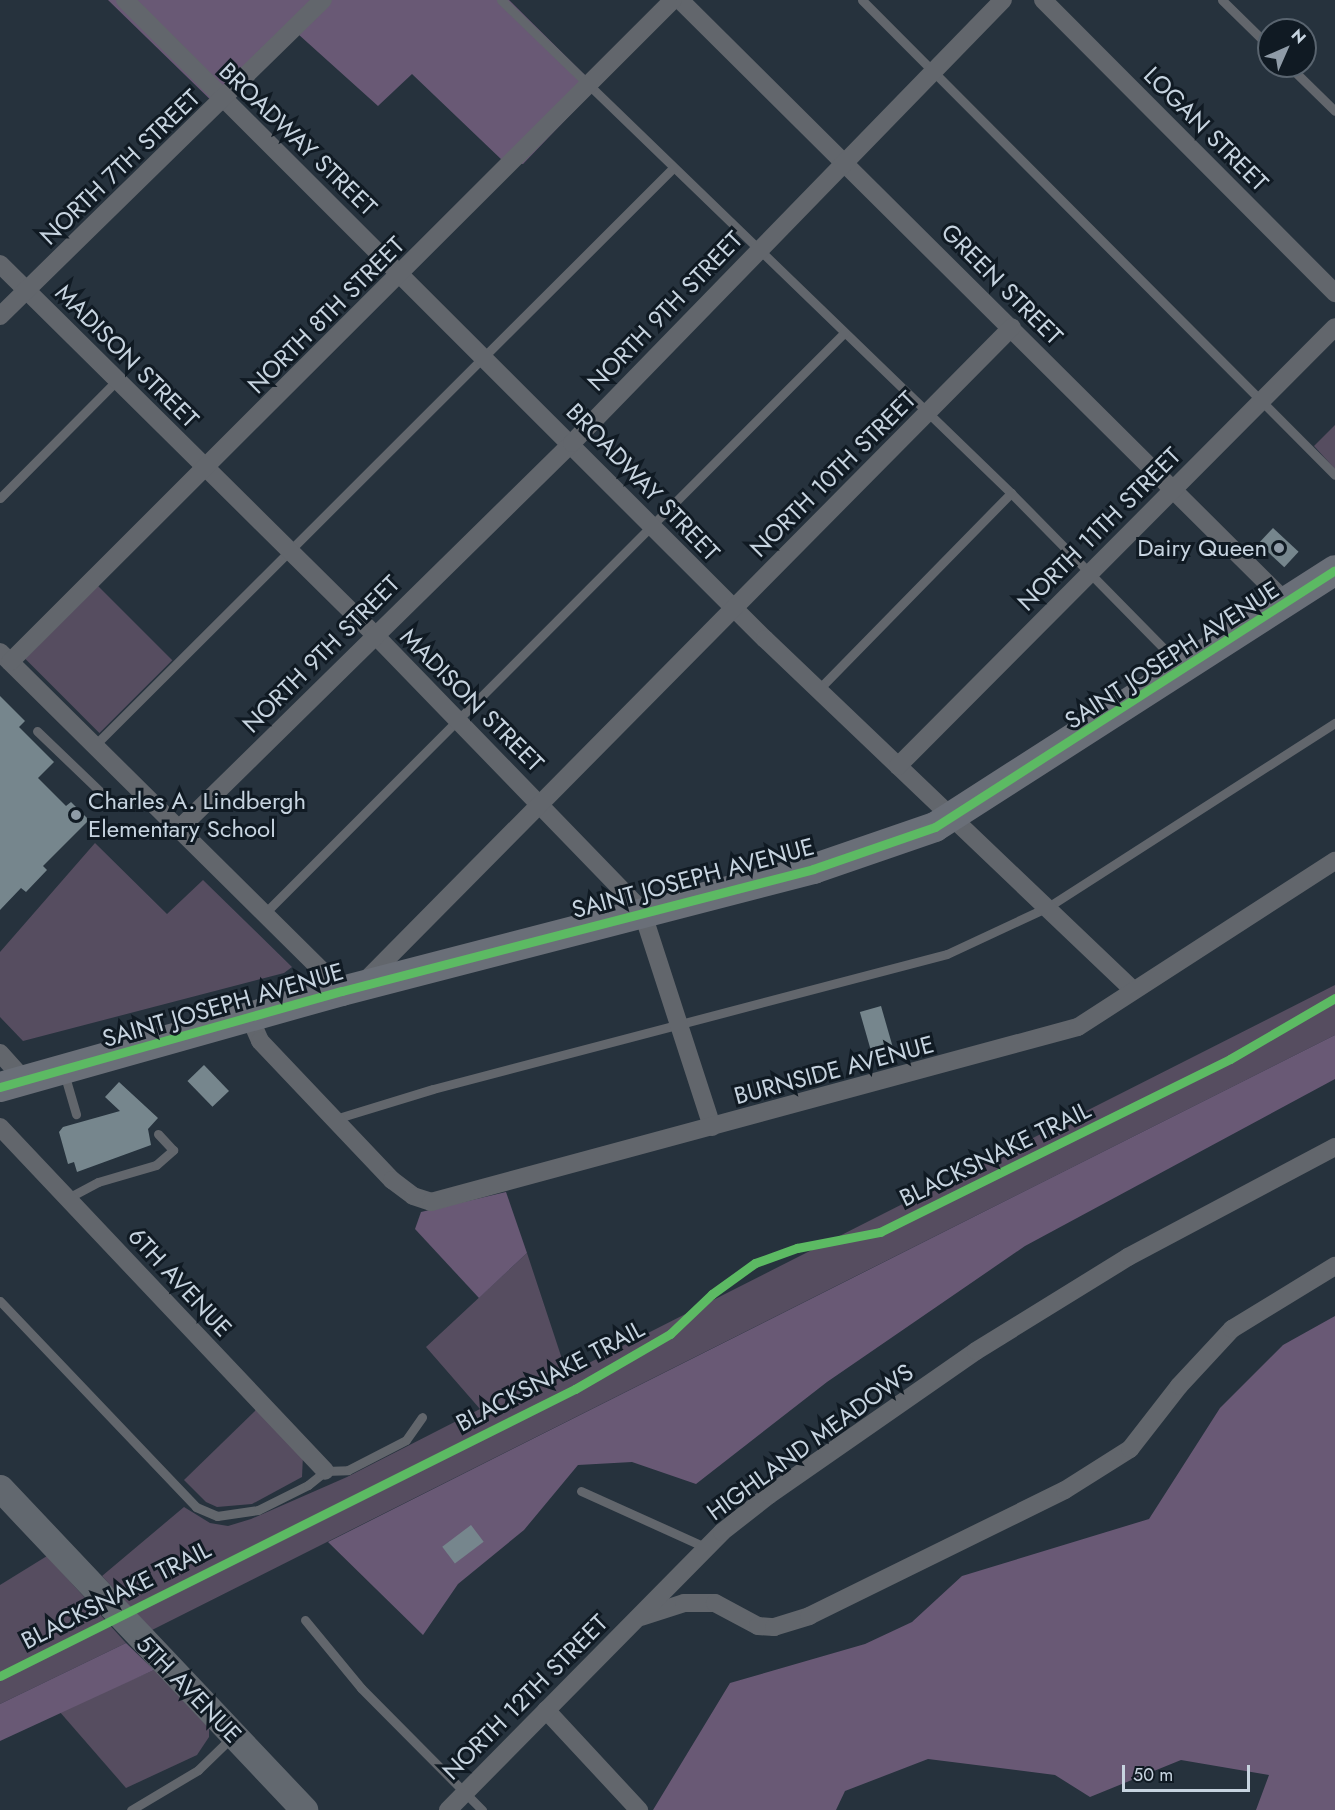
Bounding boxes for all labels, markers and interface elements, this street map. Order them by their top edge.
north arrow [1257,18,1317,78]
text: N [1286,24,1311,49]
street label: BROADWAY STREET [213,56,383,222]
street label: LOGAN STREET [1138,61,1274,197]
street label: NORTH 7TH STREET [34,83,206,251]
street label: GREEN STREET [935,217,1069,351]
street label: NORTH 9TH STREET [582,225,748,397]
street label: NORTH 8TH STREET [242,231,410,399]
street label: MADISON STREET [49,278,205,434]
street label: NORTH 10TH STREET [744,385,922,563]
street label: BROADWAY STREET [560,397,726,567]
street label: NORTH 11TH STREET [1011,441,1187,617]
place label: Dairy Queen [1137,534,1267,562]
marker: Dairy Queen [1272,541,1286,555]
street label: NORTH 9TH STREET [236,569,406,739]
street label: SAINT JOSEPH AVENUE [1059,575,1285,735]
street label: MADISON STREET [394,622,550,778]
place label: Charles A. Lindbergh Elementary School [88,787,306,843]
marker: Charles A. Lindbergh Elementary School [69,808,83,822]
street label: SAINT JOSEPH AVENUE [569,832,817,924]
street label: SAINT JOSEPH AVENUE [99,957,347,1053]
street label: BURNSIDE AVENUE [731,1029,937,1111]
street label: BLACKSNAKE TRAIL [895,1095,1095,1213]
street label: 6TH AVENUE [122,1221,238,1343]
street label: BLACKSNAKE TRAIL [451,1314,649,1438]
street label: HIGHLAND MEADOWS [701,1357,919,1527]
street label: BLACKSNAKE TRAIL [16,1535,216,1655]
street label: NORTH 12TH STREET [436,1608,614,1786]
street label: 5TH AVENUE [131,1629,247,1749]
scale bar [1125,1753,1252,1791]
text: 50 m [1133,1762,1173,1788]

